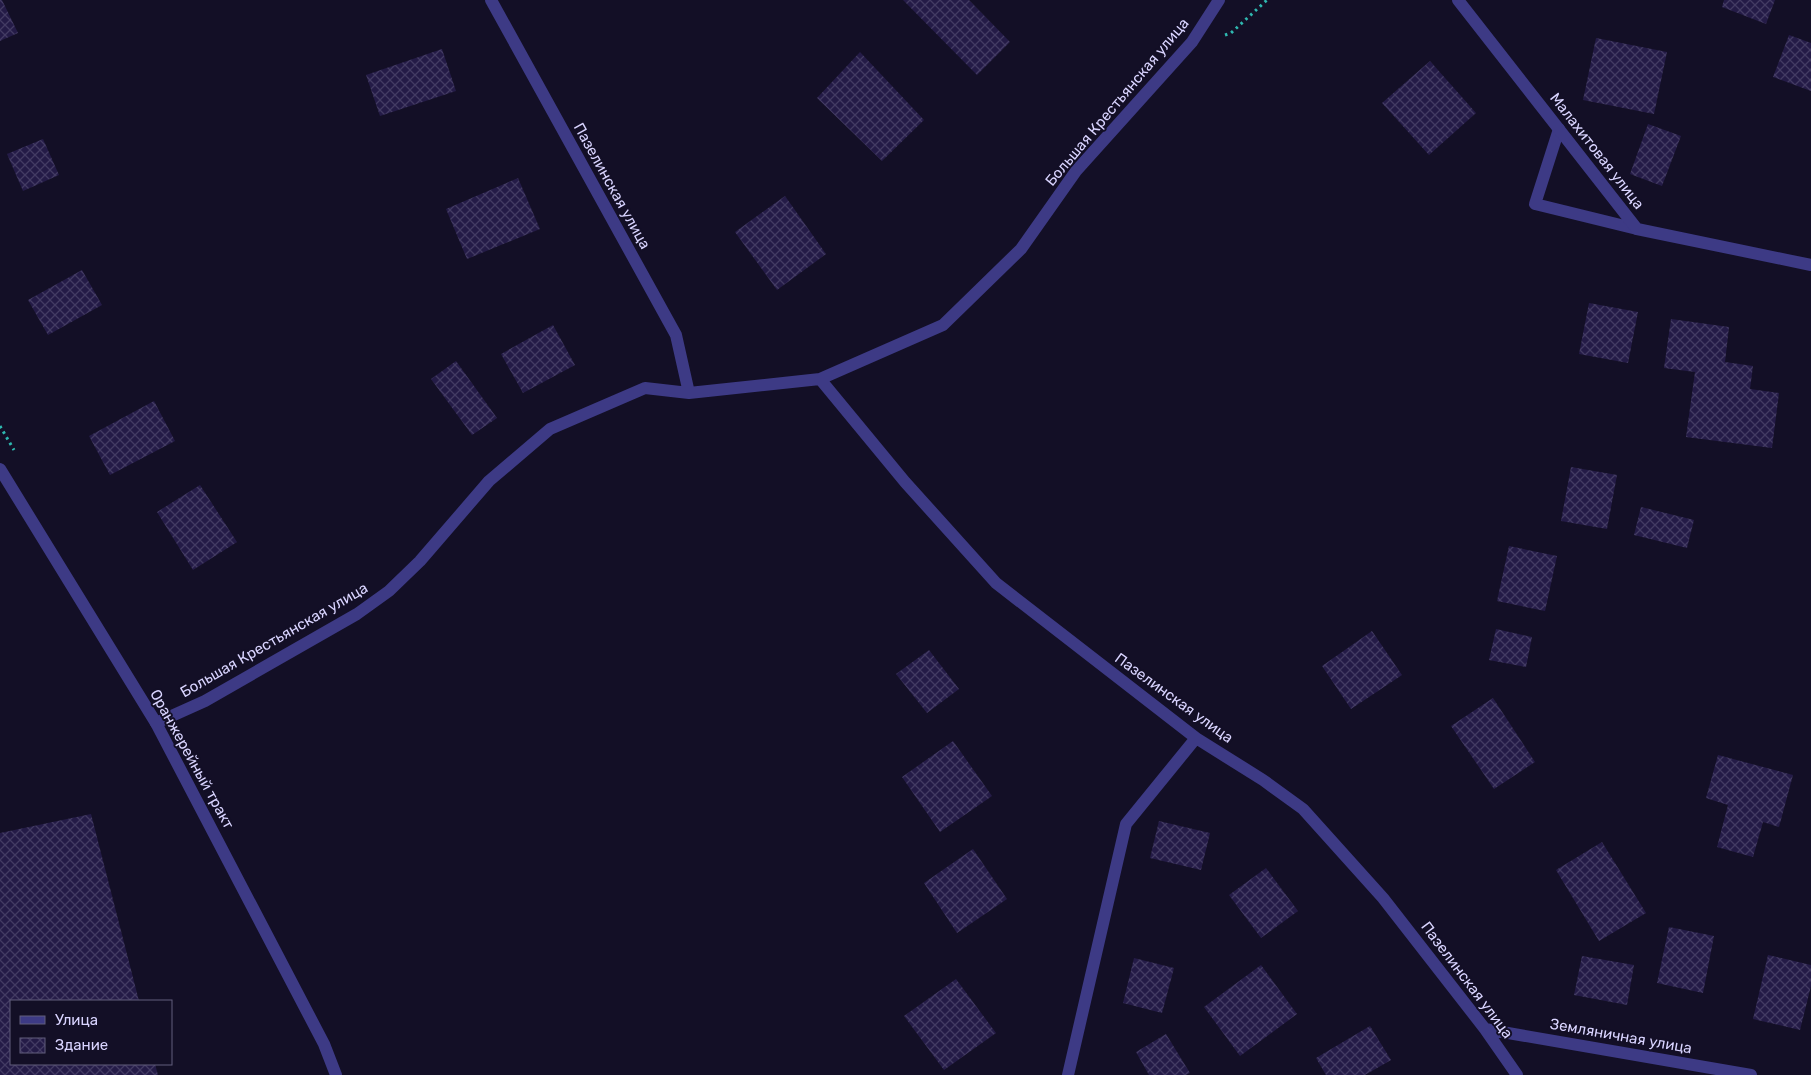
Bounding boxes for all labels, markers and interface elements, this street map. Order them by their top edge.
street label: Большая Крестьянская улица [1041,14,1193,190]
street label: Малахитовая улица [1546,89,1648,213]
street label: Пазелинская улица [570,120,654,252]
street label: Большая Крестьянская улица [177,579,371,701]
street label: Пазелинская улица [1111,649,1237,747]
street label: Оранжерейный тракт [146,686,238,832]
street label: Пазелинская улица [1417,918,1517,1042]
legend [10,1000,172,1065]
text: Улица [55,1011,98,1029]
street label: Земляничная улица [1549,1015,1693,1057]
text: Здание [55,1036,108,1054]

